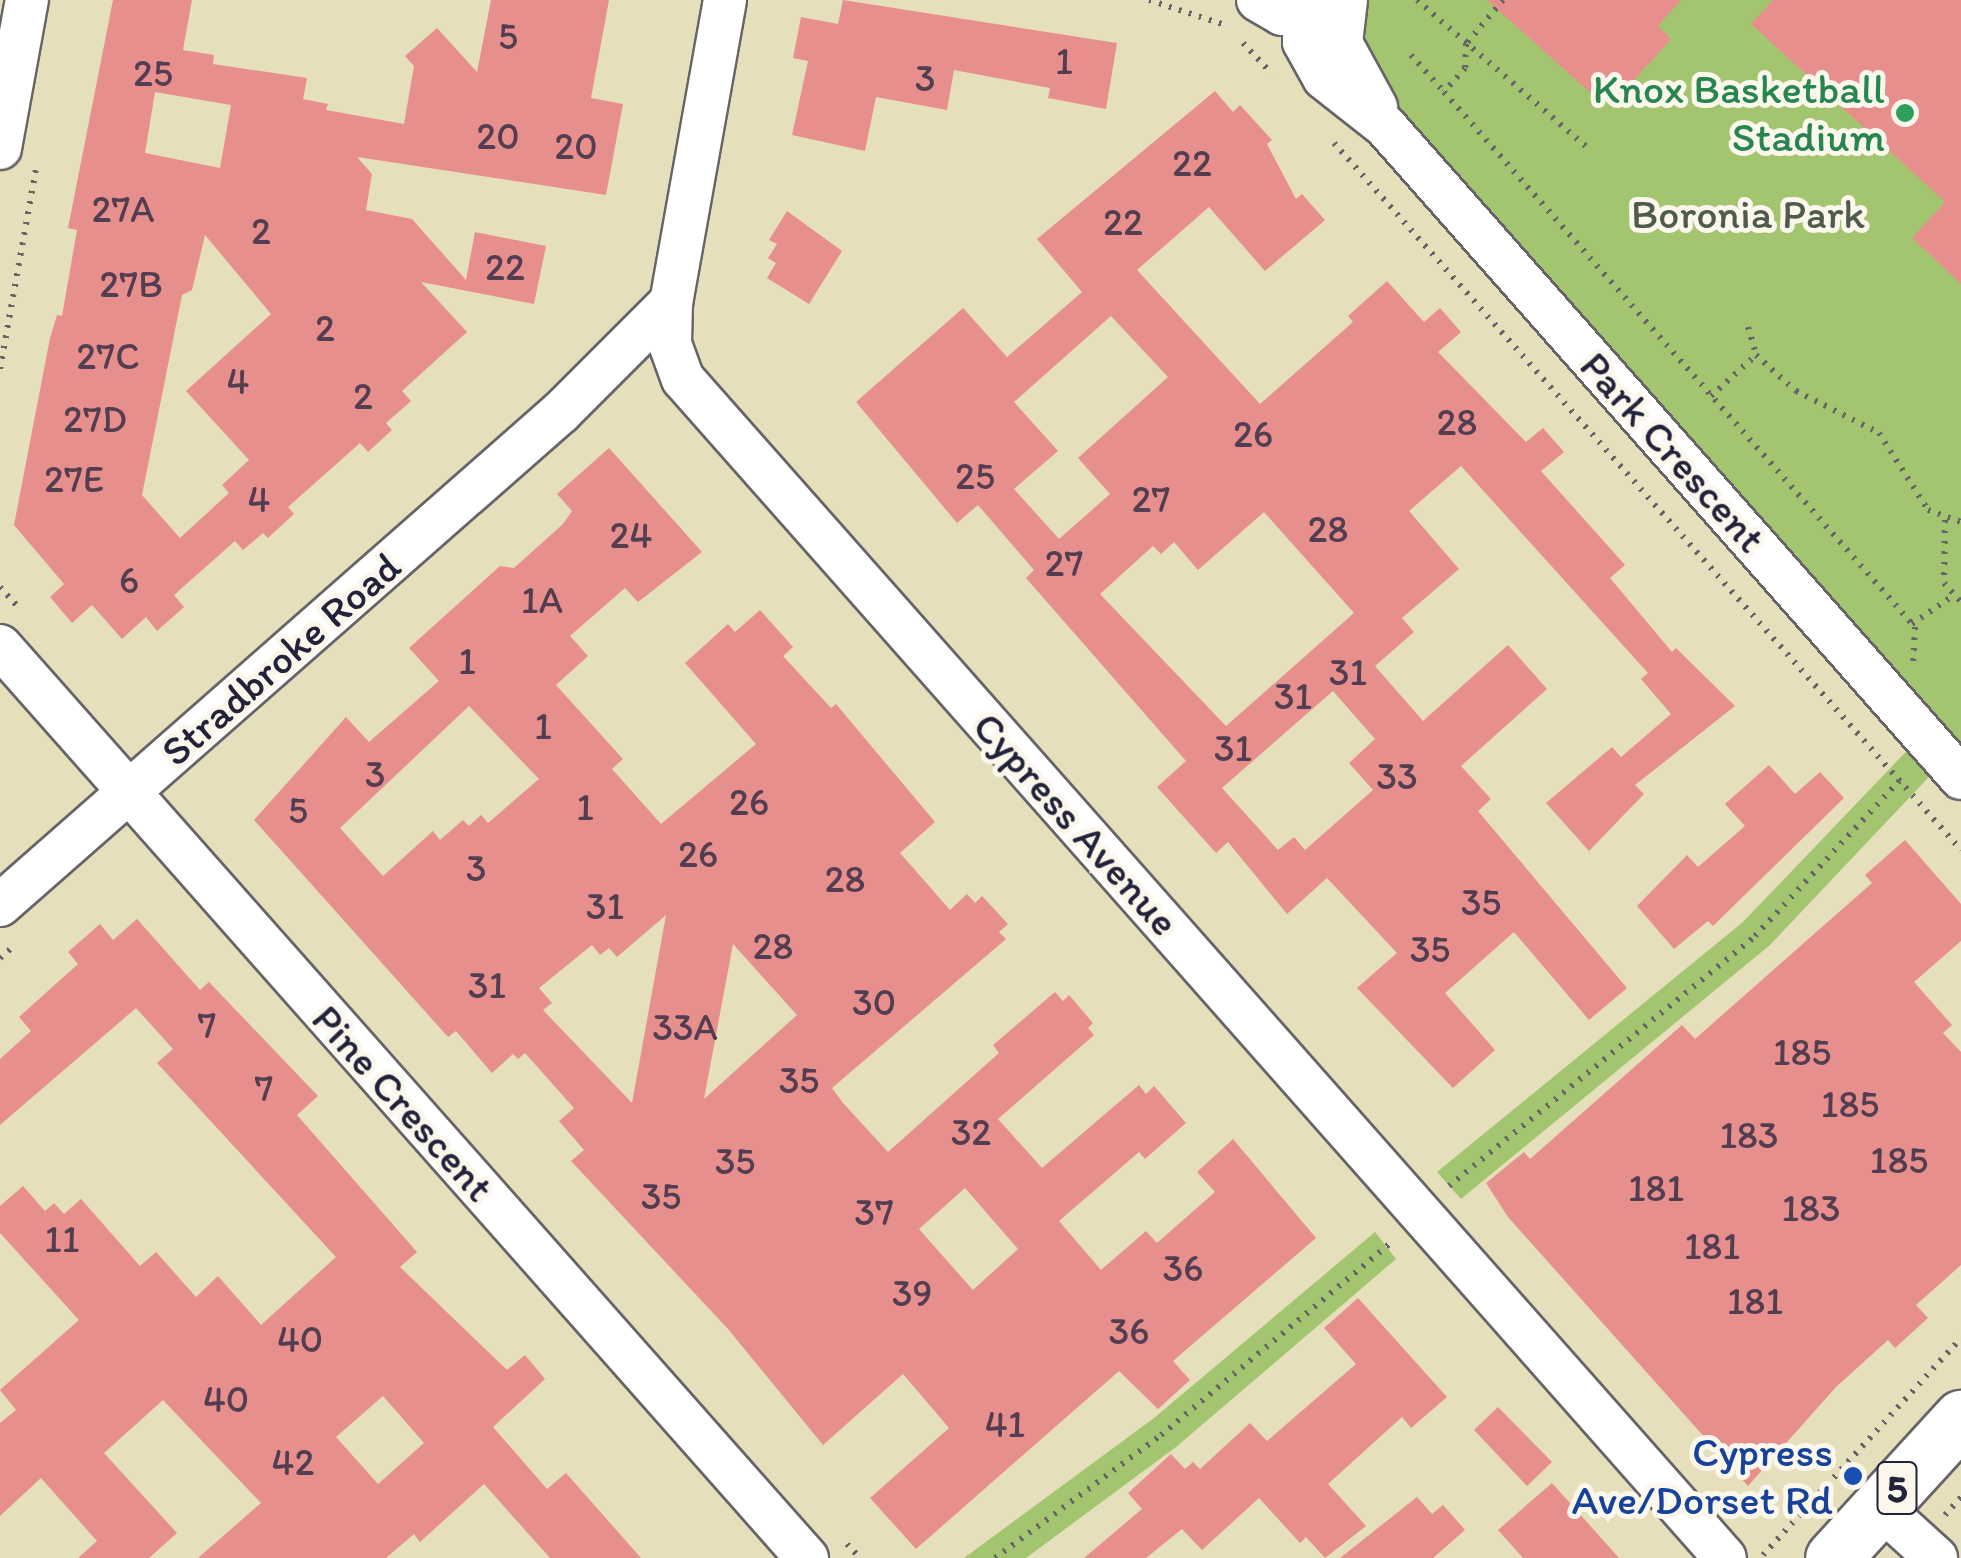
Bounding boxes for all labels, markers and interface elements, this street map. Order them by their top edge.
house number: 5 [498,14,518,60]
house number: 1 [1055,39,1073,85]
house number: 25 [133,51,173,97]
house number: 3 [915,56,935,102]
place label: Knox Basketball Stadium [1592,64,1885,162]
marker: Knox Basketball Stadium [1894,102,1916,124]
house number: 20 [476,114,520,160]
house number: 20 [554,124,598,170]
house number: 22 [1172,141,1212,187]
house number: 27A [91,187,155,233]
park label: Boronia Park [1631,189,1865,239]
house number: 22 [1103,200,1143,246]
house number: 2 [251,209,271,255]
house number: 22 [485,245,525,291]
house number: 27B [99,262,163,308]
house number: 2 [315,306,335,352]
house number: 27C [76,334,140,380]
street label: Park Crescent [1570,341,1776,563]
house number: 4 [227,359,249,405]
house number: 2 [353,374,373,420]
house number: 27D [63,397,127,443]
house number: 28 [1437,400,1477,446]
house number: 26 [1233,412,1273,458]
house number: 25 [955,454,995,500]
house number: 27E [44,457,104,503]
house number: 4 [248,477,270,523]
house number: 27 [1132,477,1170,523]
house number: 28 [1308,507,1348,553]
house number: 24 [610,513,652,559]
street label: Stradbroke Road [151,541,411,777]
house number: 27 [1045,541,1083,587]
house number: 6 [119,558,139,604]
house number: 1A [521,578,563,624]
house number: 1 [458,639,476,685]
house number: 31 [1329,650,1367,696]
house number: 31 [1274,674,1312,720]
street label: Cypress Avenue [963,702,1189,946]
house number: 1 [534,704,552,750]
house number: 31 [1214,726,1252,772]
house number: 3 [365,752,385,798]
house number: 33 [1376,754,1418,800]
house number: 26 [729,780,769,826]
house number: 1 [576,785,594,831]
house number: 5 [288,788,308,834]
house number: 26 [678,832,718,878]
house number: 3 [466,846,486,892]
house number: 28 [825,857,865,903]
house number: 35 [1461,880,1501,926]
house number: 31 [586,884,624,930]
house number: 28 [753,924,793,970]
house number: 35 [1410,927,1450,973]
house number: 31 [468,963,506,1009]
house number: 30 [852,980,896,1026]
street label: Pine Crescent [301,994,505,1212]
house number: 7 [198,1003,216,1049]
house number: 33A [652,1005,718,1051]
house number: 185 [1773,1030,1831,1076]
house number: 35 [779,1058,819,1104]
house number: 7 [255,1066,273,1112]
house number: 185 [1821,1082,1879,1128]
house number: 32 [951,1110,991,1156]
house number: 183 [1719,1113,1779,1159]
house number: 185 [1870,1138,1928,1184]
house number: 35 [715,1139,755,1185]
house number: 181 [1628,1166,1684,1212]
house number: 35 [641,1174,681,1220]
house number: 183 [1781,1186,1841,1232]
house number: 37 [854,1190,894,1236]
house number: 11 [44,1217,80,1263]
house number: 181 [1684,1224,1740,1270]
house number: 36 [1163,1246,1203,1292]
house number: 39 [892,1271,932,1317]
house number: 181 [1727,1279,1783,1325]
house number: 36 [1109,1309,1149,1355]
house number: 40 [277,1317,323,1363]
house number: 40 [203,1377,249,1423]
house number: 41 [985,1402,1025,1448]
place label: Cypress Ave/Dorset Rd [1571,1427,1833,1525]
house number: 42 [272,1440,314,1486]
road number: 5 [1874,1453,1920,1523]
marker: Cypress Ave/Dorset Rd [1842,1465,1864,1487]

